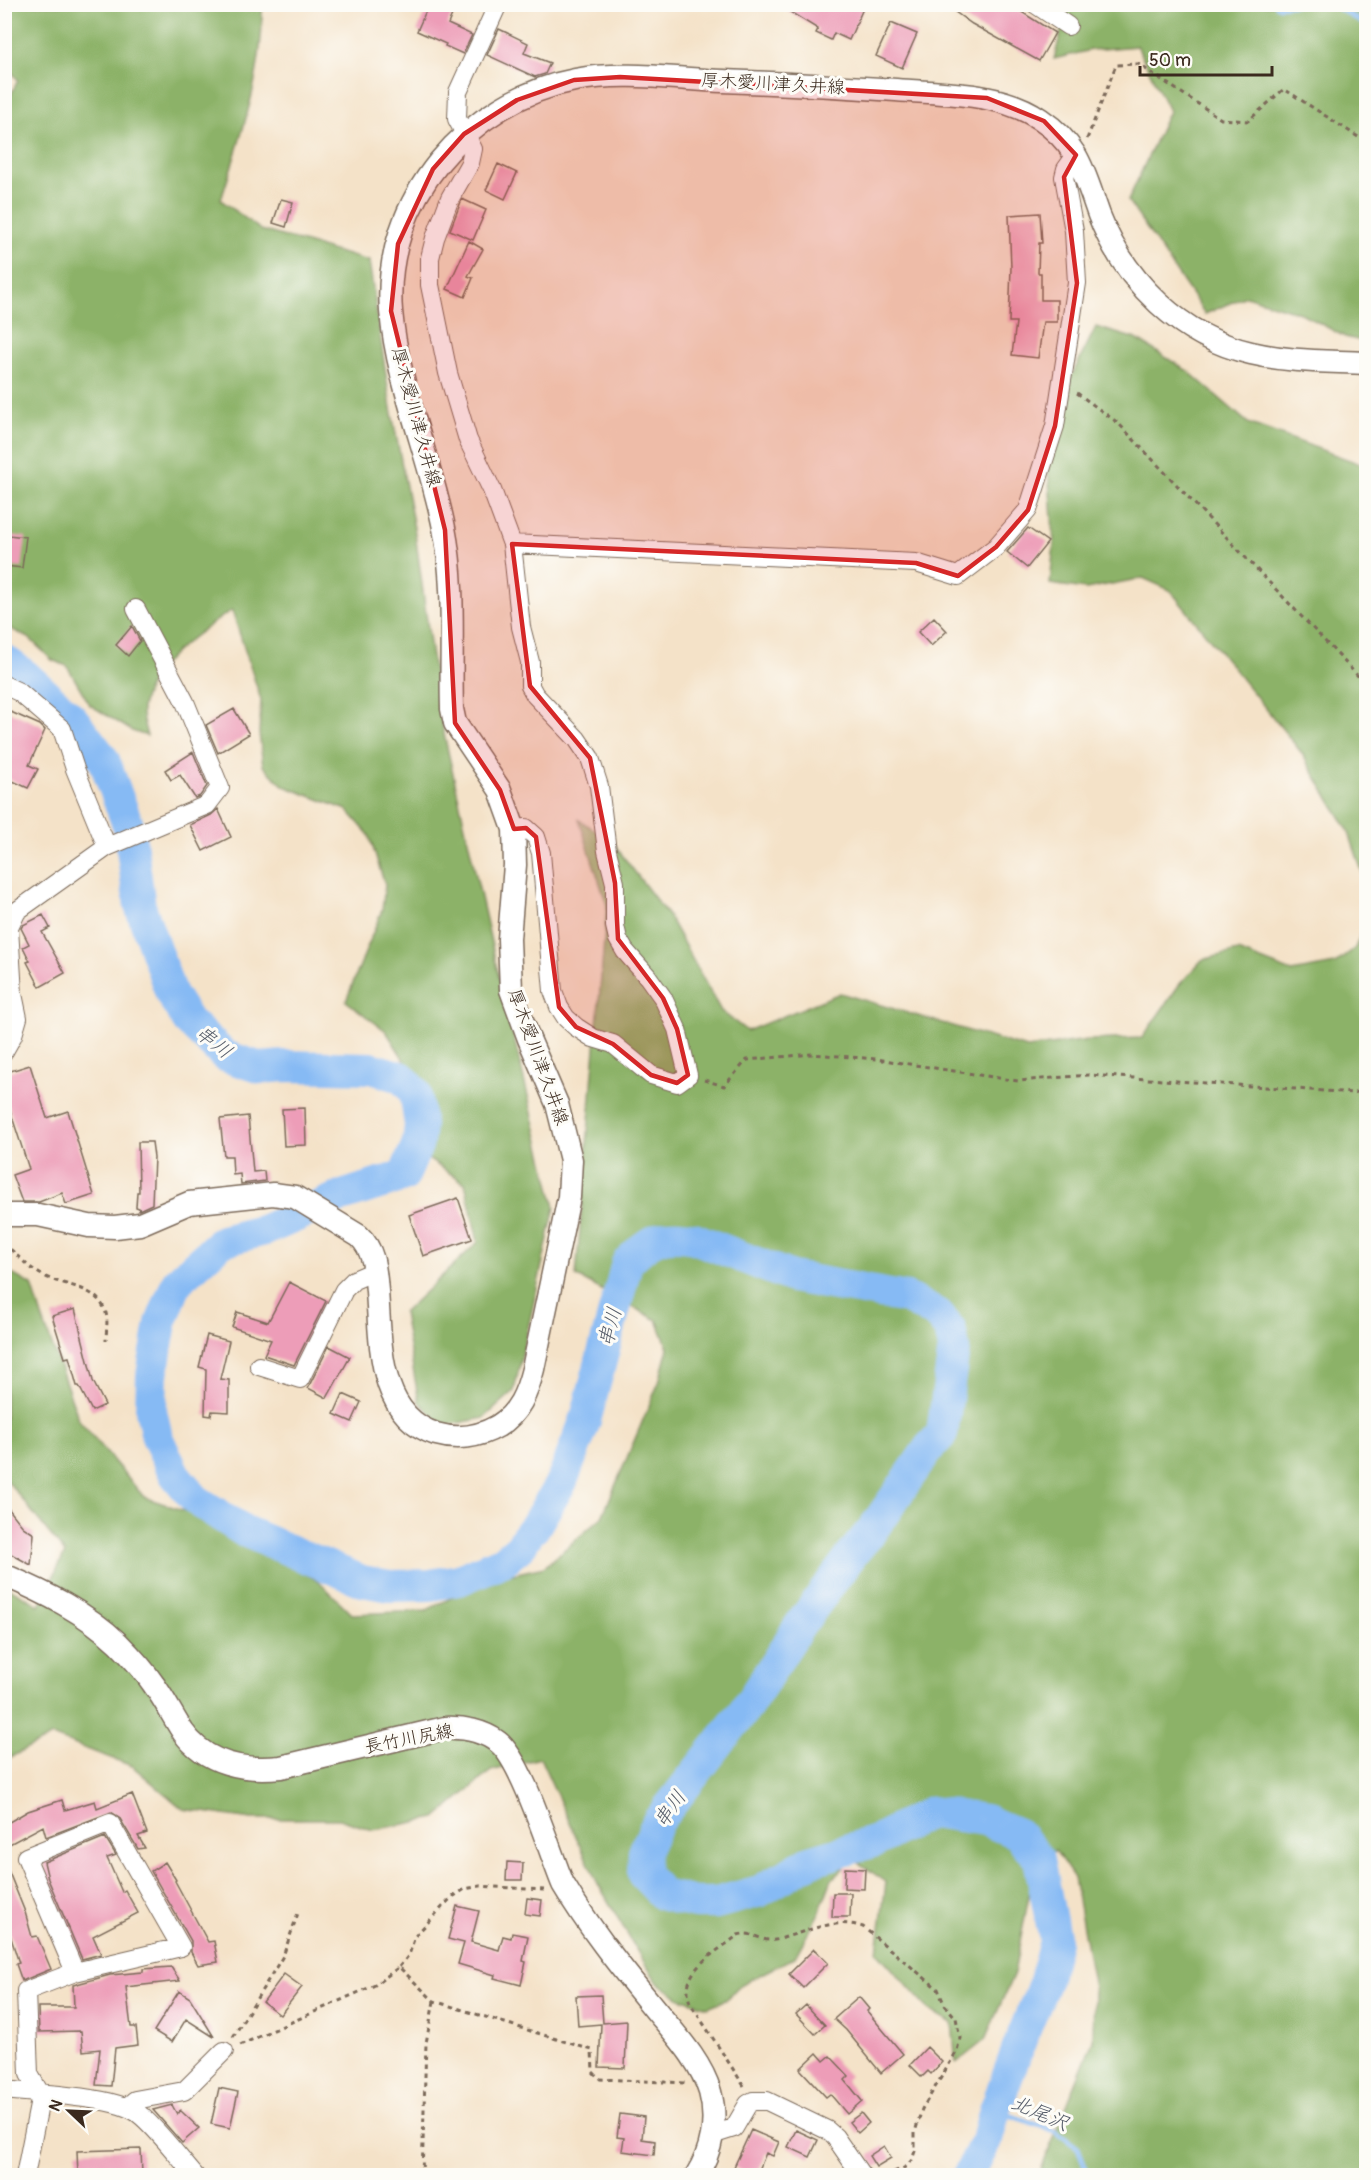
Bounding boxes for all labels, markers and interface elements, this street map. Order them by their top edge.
scale bar [1140,39,1272,77]
text: 50 m [1149,49,1191,72]
street label: 厚木愛川津久井線 [700,69,846,99]
street label: 厚木愛川津久井線 [386,344,446,490]
street label: 厚木愛川津久井線 [503,985,573,1129]
water label: 串川 [191,1020,237,1064]
water label: 串川 [593,1304,627,1350]
street label: 長竹川尻線 [363,1719,455,1759]
water label: 串川 [648,1785,692,1833]
north arrow [39,2081,99,2141]
water label: 北尾沢 [1008,2090,1073,2137]
text: N [45,2096,68,2114]

